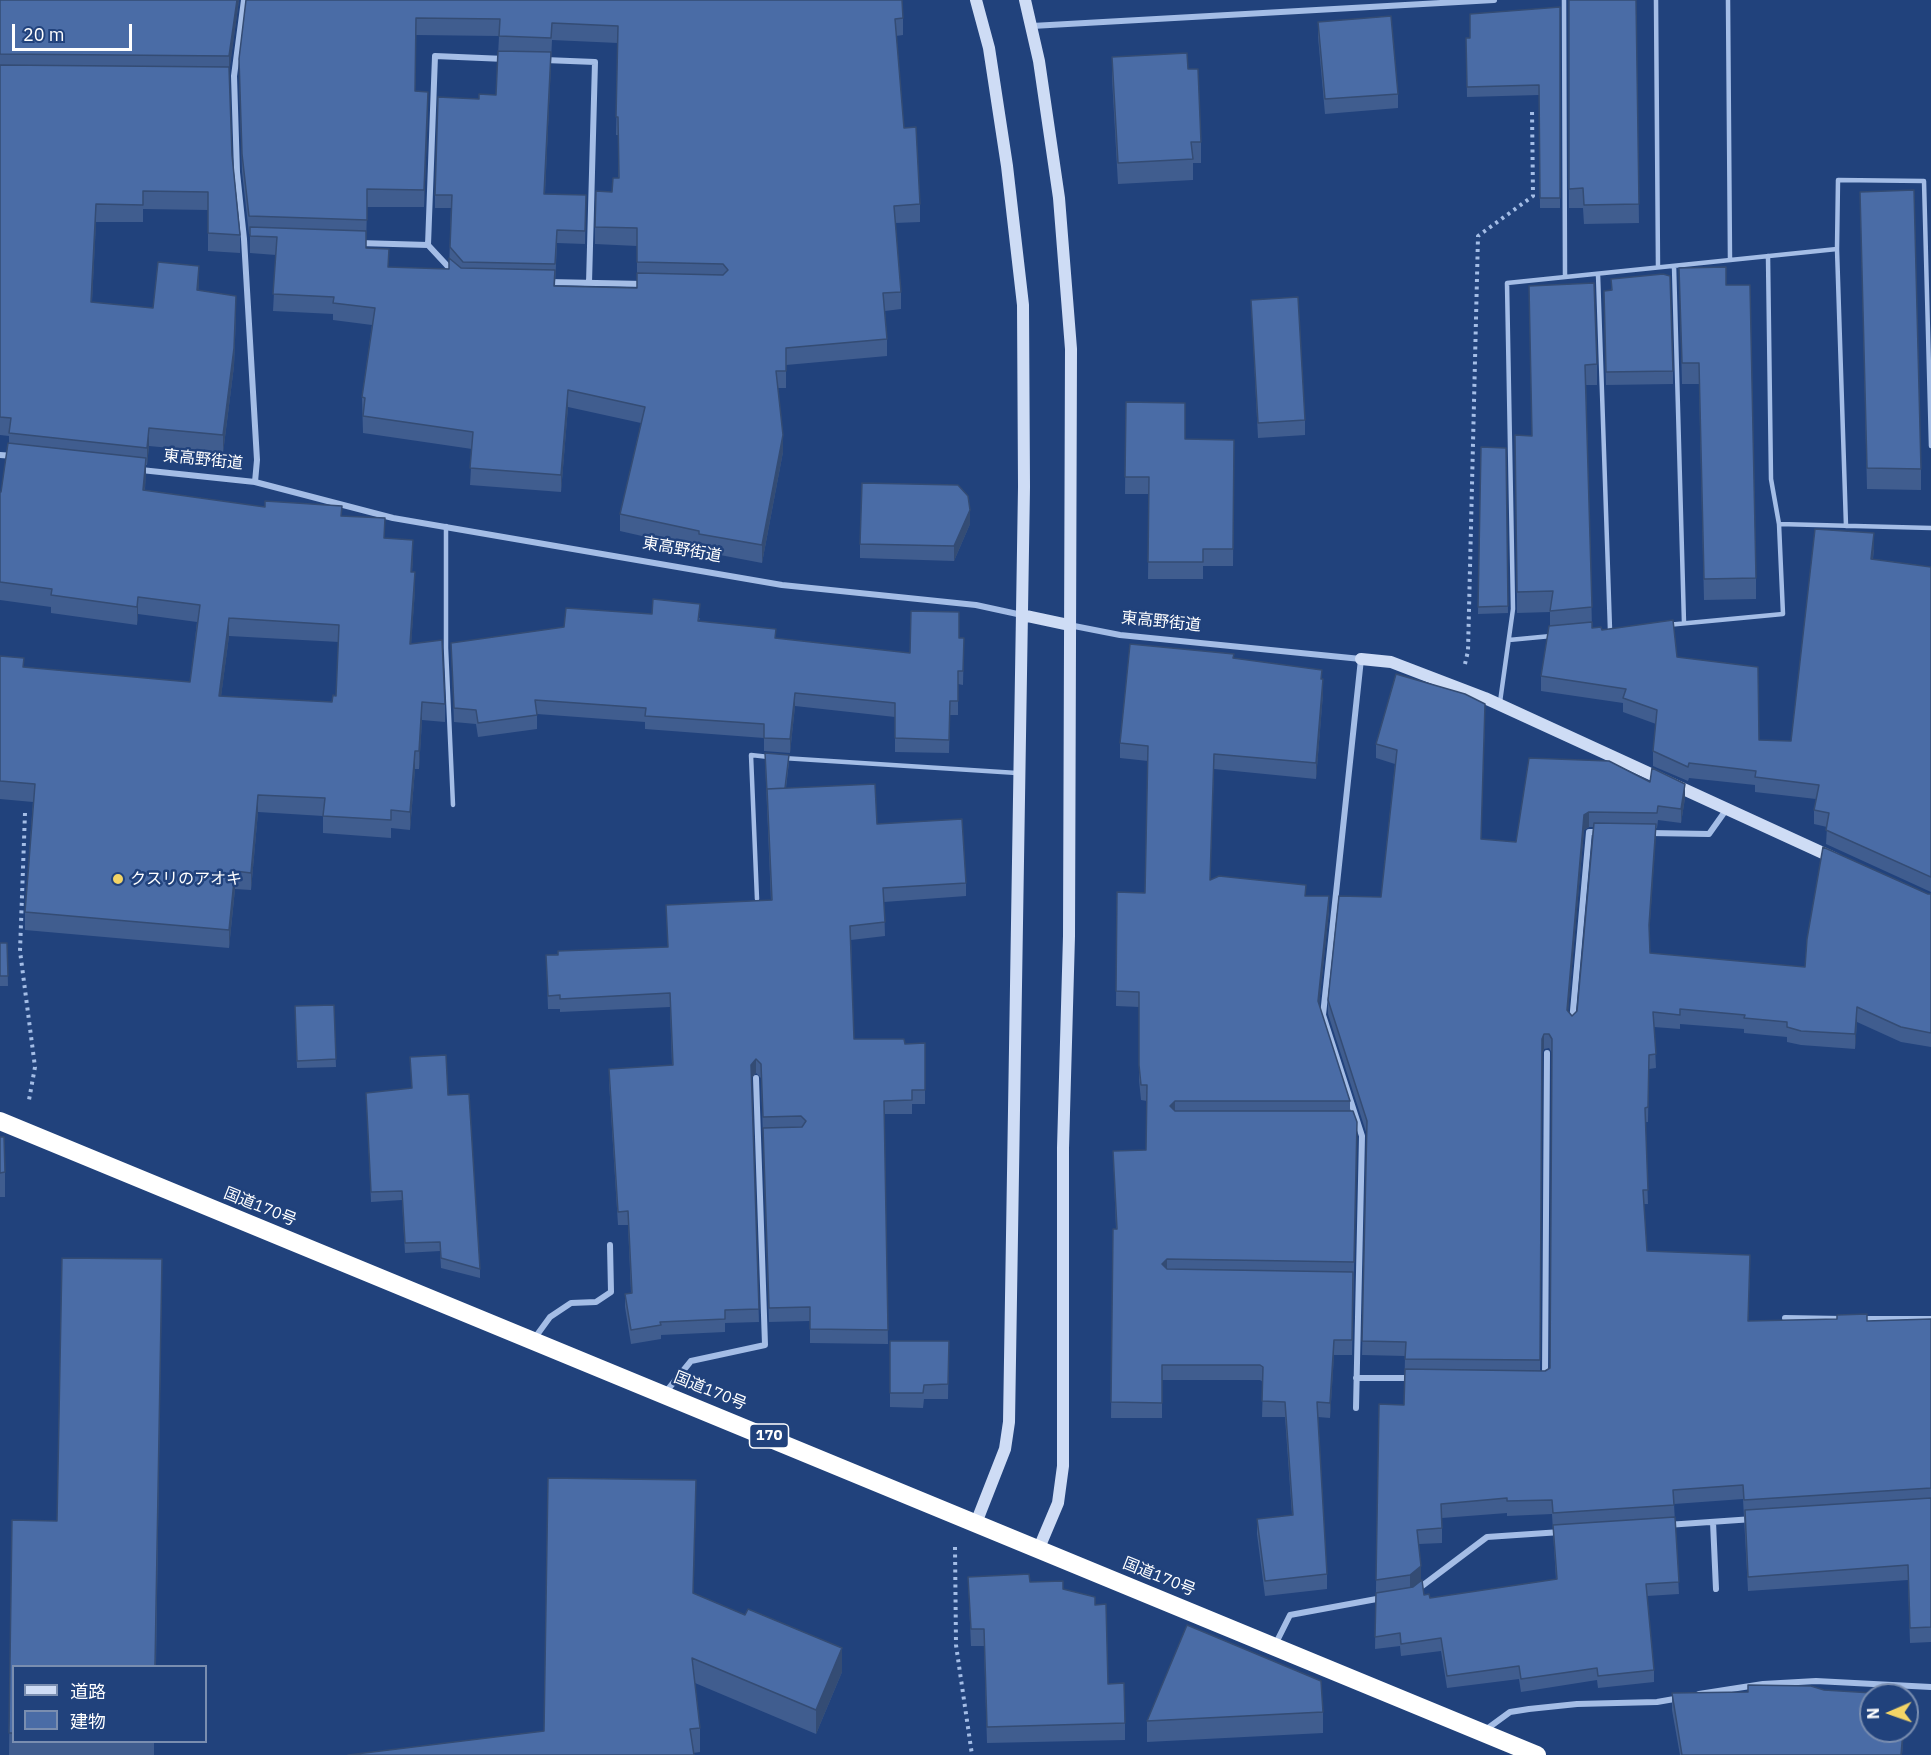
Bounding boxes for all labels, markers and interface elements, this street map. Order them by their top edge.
scale bar [15,12,135,50]
text: 20 m [23,23,65,46]
street label: 東高野街道 [162,446,244,474]
street label: 東高野街道 [641,534,723,566]
street label: 東高野街道 [1120,608,1202,636]
place label: クスリのアオキ [130,869,242,889]
marker: クスリのアオキ [111,872,125,886]
street label: 国道170号 [221,1184,299,1230]
street label: 国道170号 [671,1368,749,1414]
road number: 170 [750,1424,788,1448]
street label: 国道170号 [1120,1554,1198,1600]
legend [12,1665,207,1743]
text: 道路 [70,1680,106,1703]
north arrow [1859,1683,1919,1743]
text: N [1863,1707,1883,1720]
text: 建物 [70,1710,106,1733]

